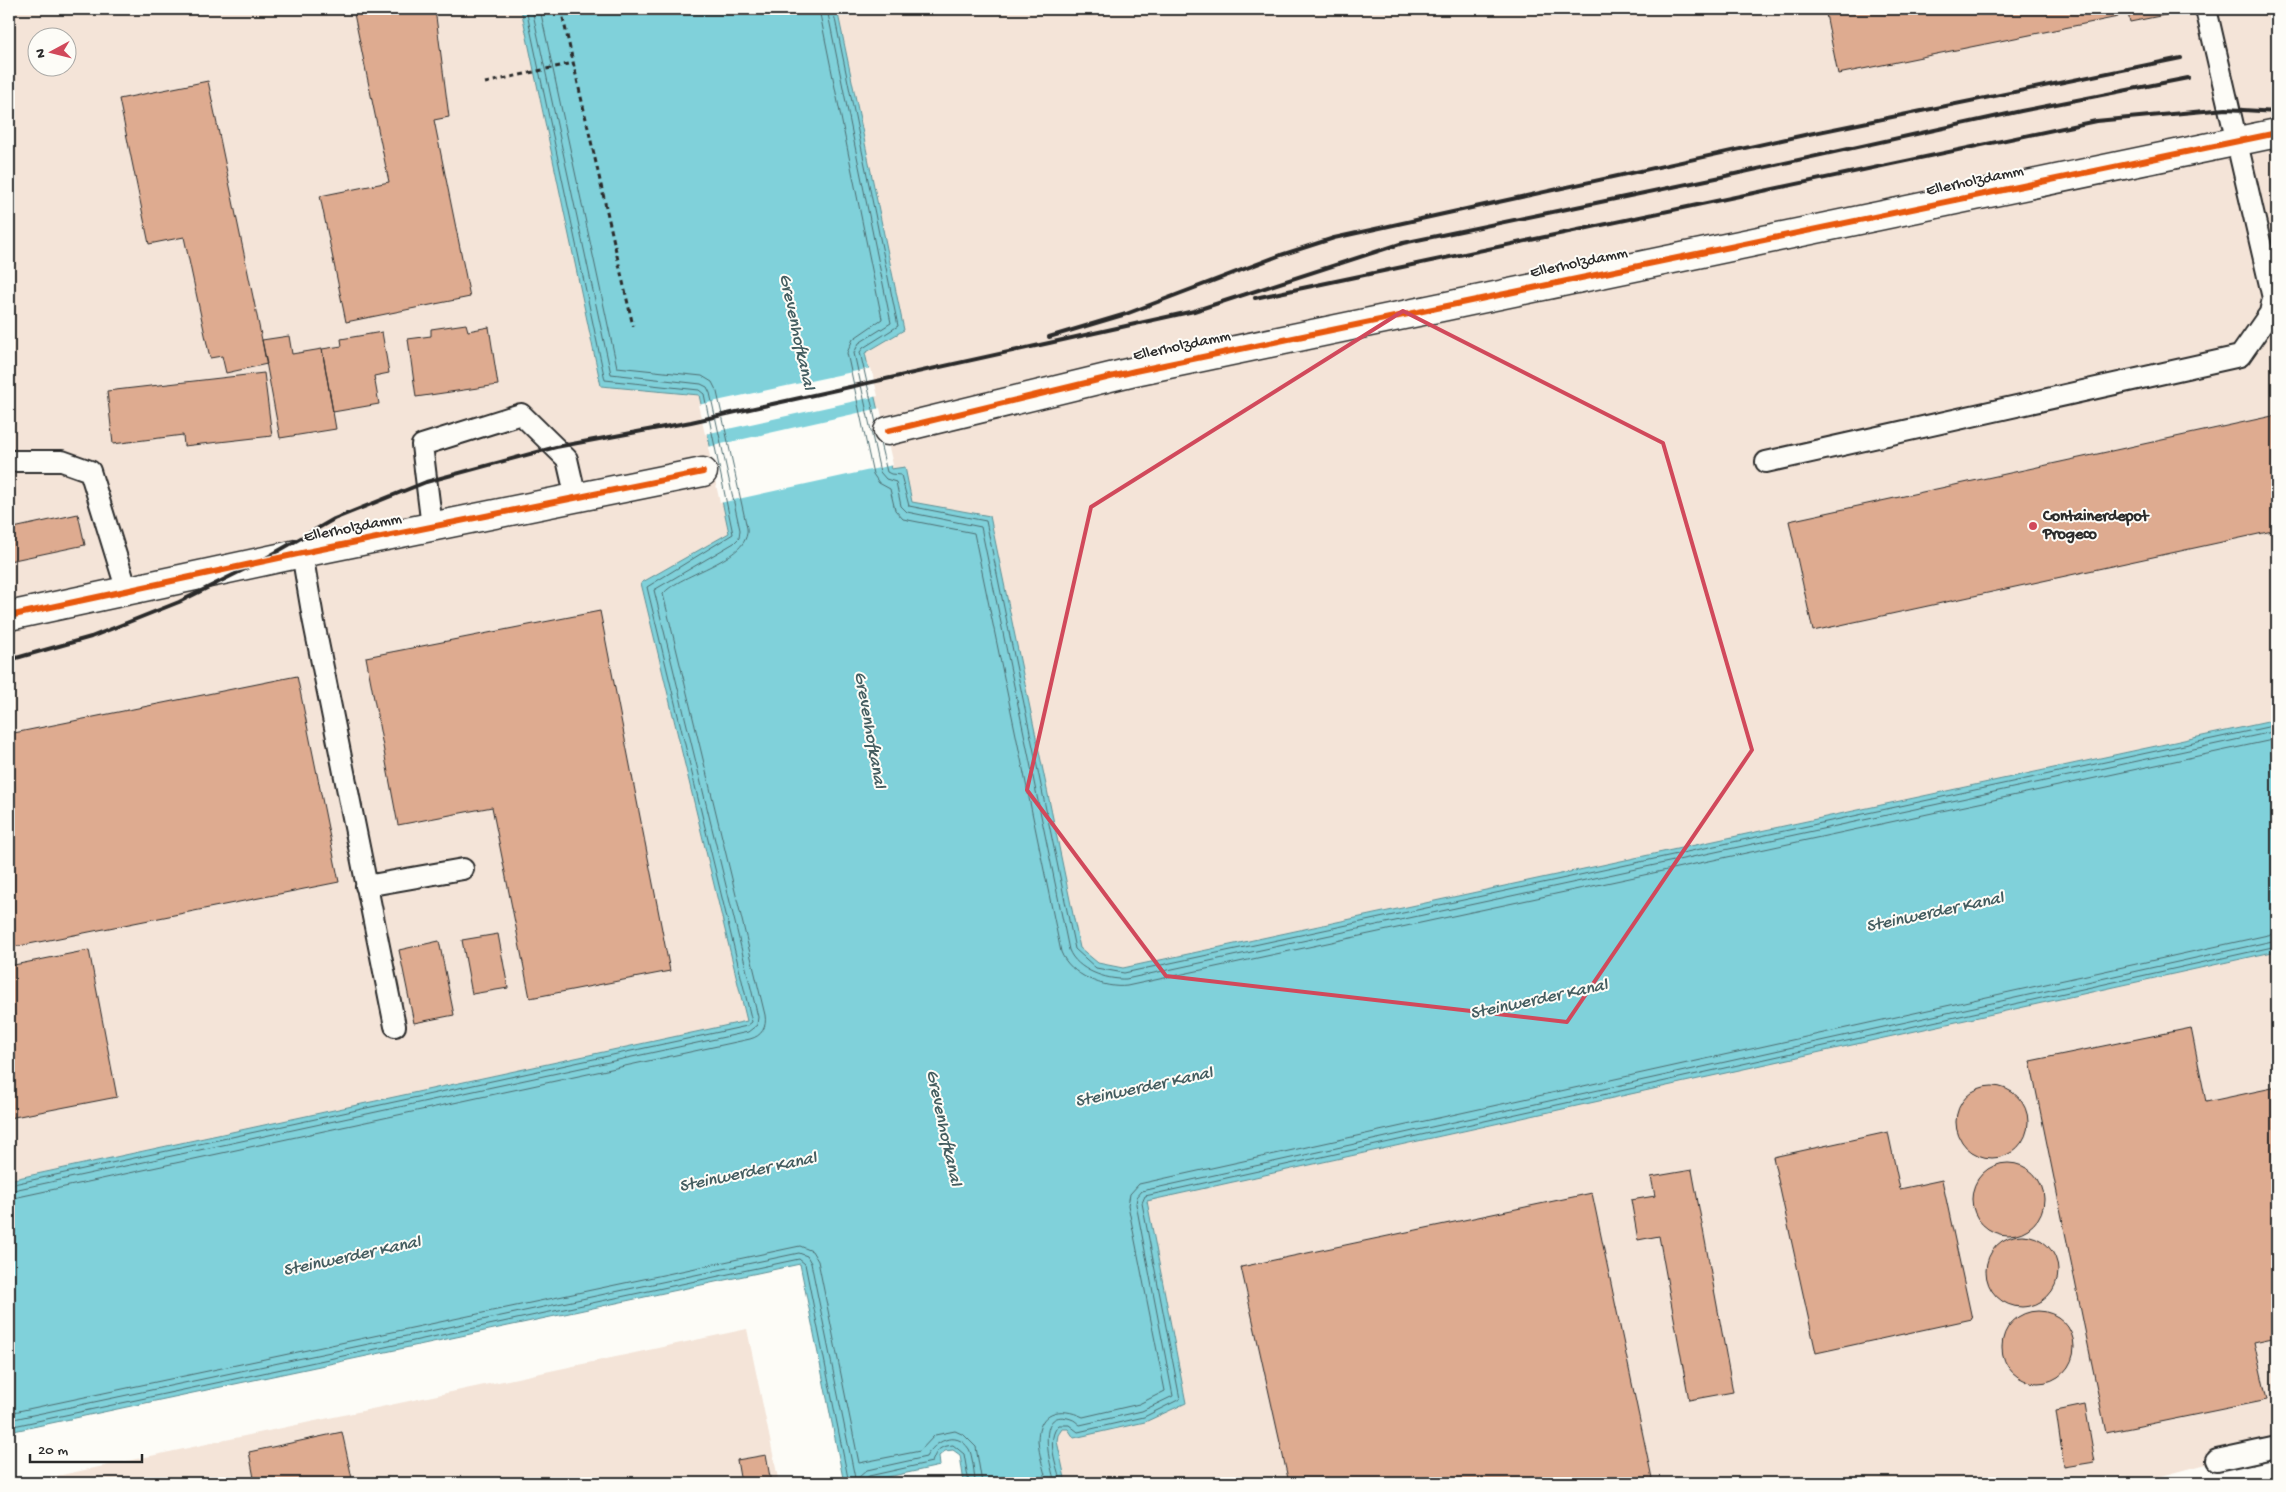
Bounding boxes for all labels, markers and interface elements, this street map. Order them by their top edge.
north arrow [28,28,78,78]
text: N [33,48,51,59]
street label: Ellerholzdamm [1924,162,2026,202]
street label: Ellerholzdamm [1528,244,1630,284]
water label: Grevenhofkanal [773,272,819,393]
street label: Ellerholzdamm [1131,327,1233,367]
place label: Containerdepot Progeco [2042,508,2150,545]
street label: Ellerholzdamm [302,510,404,548]
marker: Containerdepot Progeco [2027,520,2039,532]
water label: Grevenhofkanal [848,670,890,791]
water label: Steinwerder Kanal [1864,888,2007,938]
water label: Steinwerder Kanal [1468,975,1611,1025]
water label: Steinwerder Kanal [1073,1063,1216,1113]
water label: Grevenhofkanal [920,1068,966,1189]
water label: Steinwerder Kanal [677,1148,820,1198]
water label: Steinwerder Kanal [281,1232,424,1282]
scale bar [30,1432,142,1464]
text: 20 m [38,1442,68,1460]

